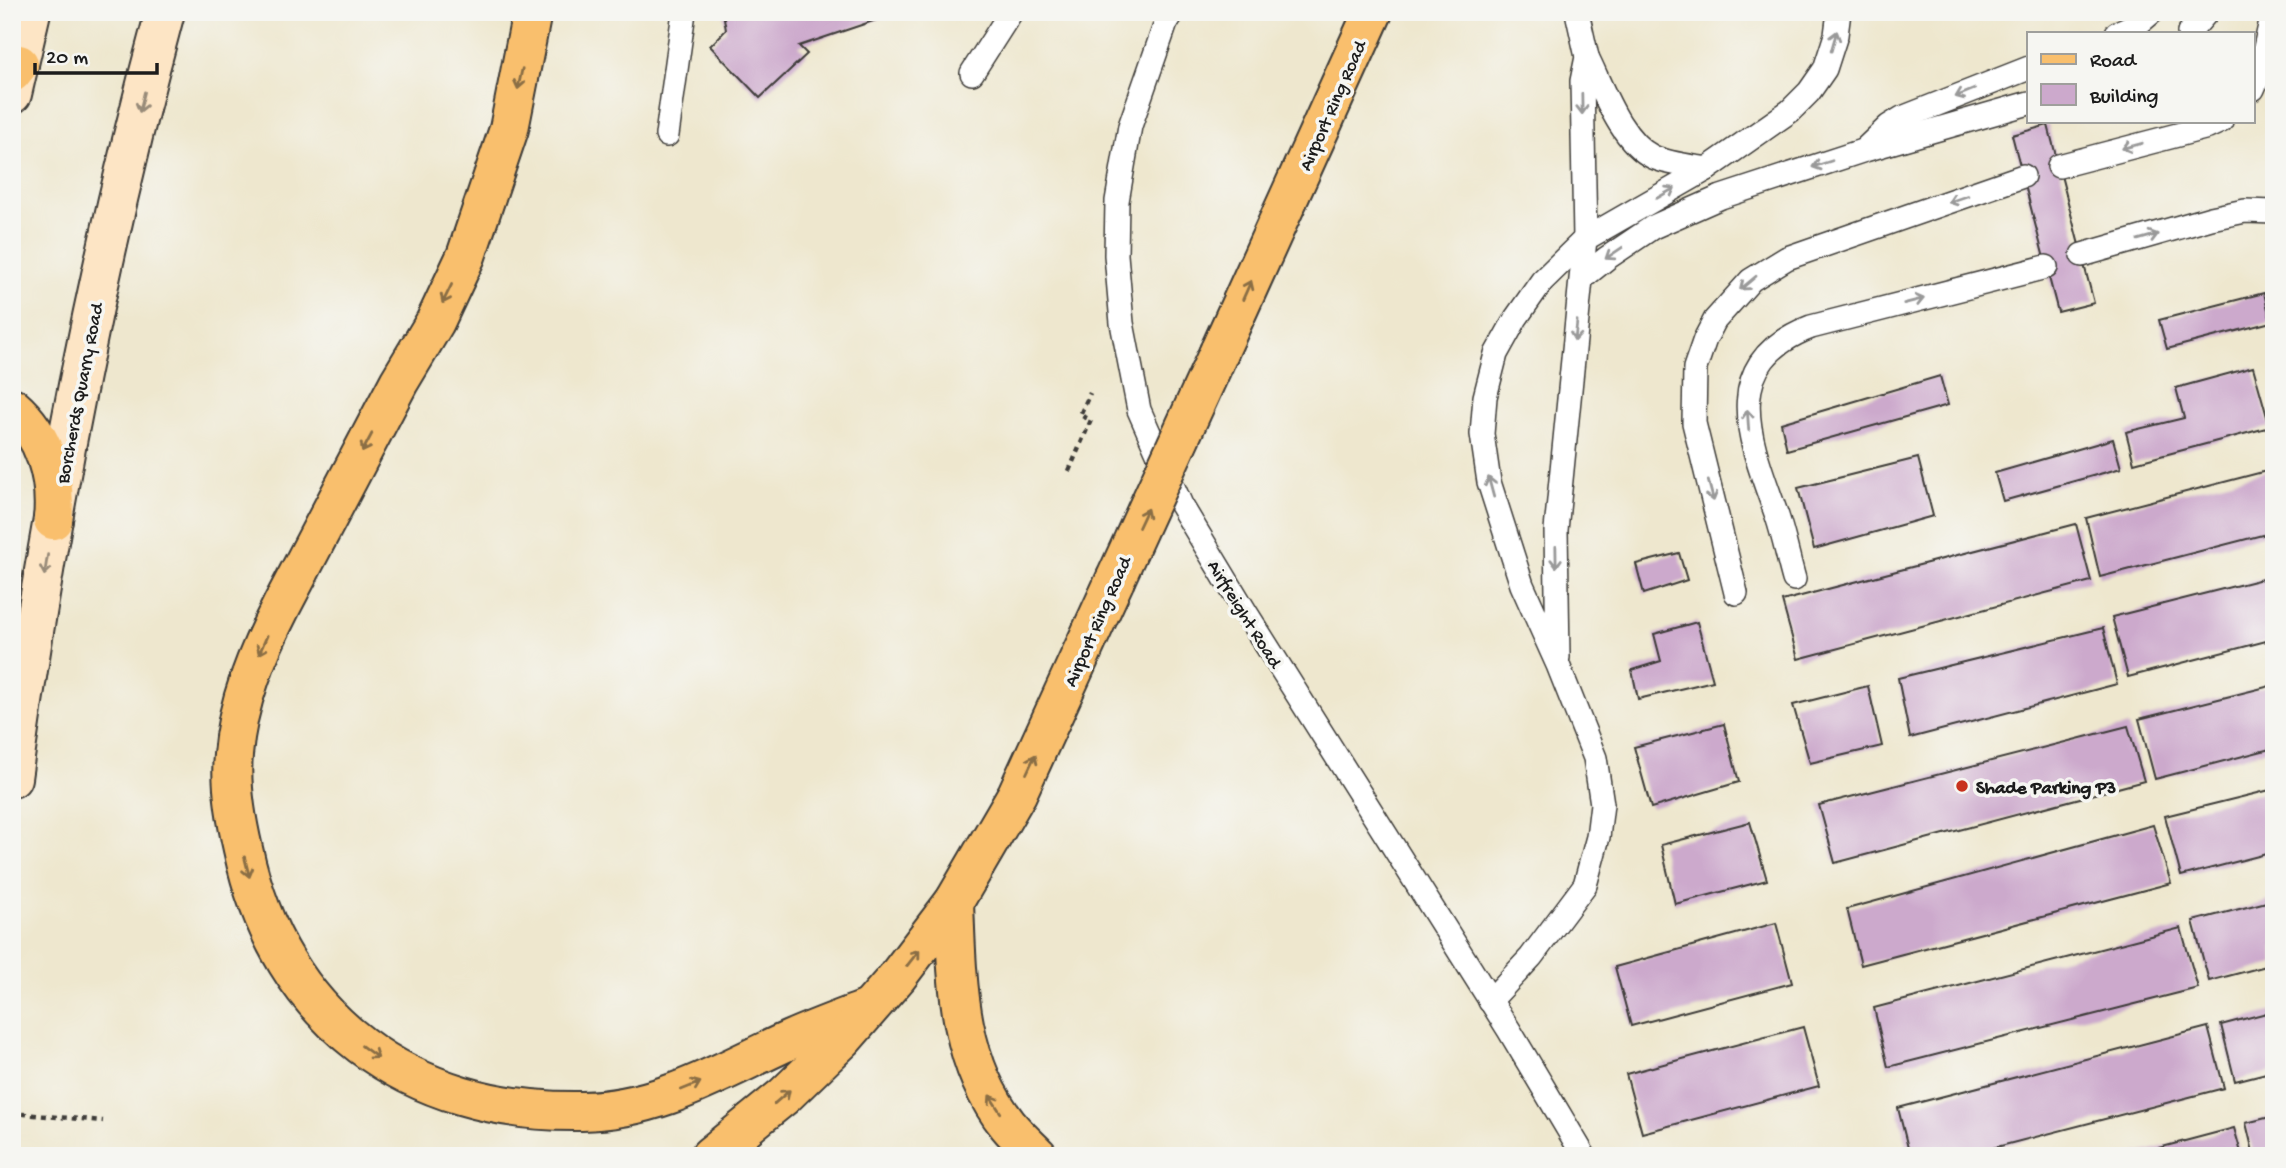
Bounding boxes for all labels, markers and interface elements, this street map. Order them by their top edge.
one-way arrow [1828,30,1841,53]
scale bar [35,32,158,76]
legend [2027,32,2254,122]
street label: Airport Ring Road [1295,36,1374,175]
text: 20 m [46,47,88,72]
text: Road [2090,50,2138,75]
one-way arrow [512,67,526,90]
text: Building [2089,86,2159,111]
one-way arrow [1955,88,1977,101]
one-way arrow [135,90,148,113]
one-way arrow [1576,92,1589,115]
one-way arrow [2122,140,2144,153]
one-way arrow [1812,159,1834,171]
one-way arrow [1656,185,1676,199]
one-way arrow [1947,193,1969,206]
one-way arrow [2137,229,2159,242]
one-way arrow [1605,246,1625,260]
one-way arrow [1740,275,1758,291]
one-way arrow [1241,280,1254,301]
one-way arrow [440,283,454,304]
one-way arrow [1902,294,1925,307]
street label: Borcherds Quarry Road [52,300,111,487]
one-way arrow [1569,319,1582,341]
one-way arrow [1741,409,1754,432]
one-way arrow [360,432,373,453]
one-way arrow [1484,476,1497,499]
one-way arrow [1705,479,1718,502]
one-way arrow [1137,508,1150,529]
one-way arrow [1549,545,1563,568]
street label: Airport Ring Road [1060,552,1139,691]
one-way arrow [40,553,53,576]
street label: Airfreight Road [1201,556,1286,675]
one-way arrow [255,634,268,655]
one-way arrow [1025,754,1038,775]
marker: Shade Parking P3 [1954,778,1970,794]
place label: Shade Parking P3 [1976,778,2116,801]
one-way arrow [241,855,254,878]
one-way arrow [905,949,921,967]
one-way arrow [360,1045,379,1059]
one-way arrow [680,1079,701,1092]
one-way arrow [773,1089,790,1106]
one-way arrow [987,1094,1001,1114]

